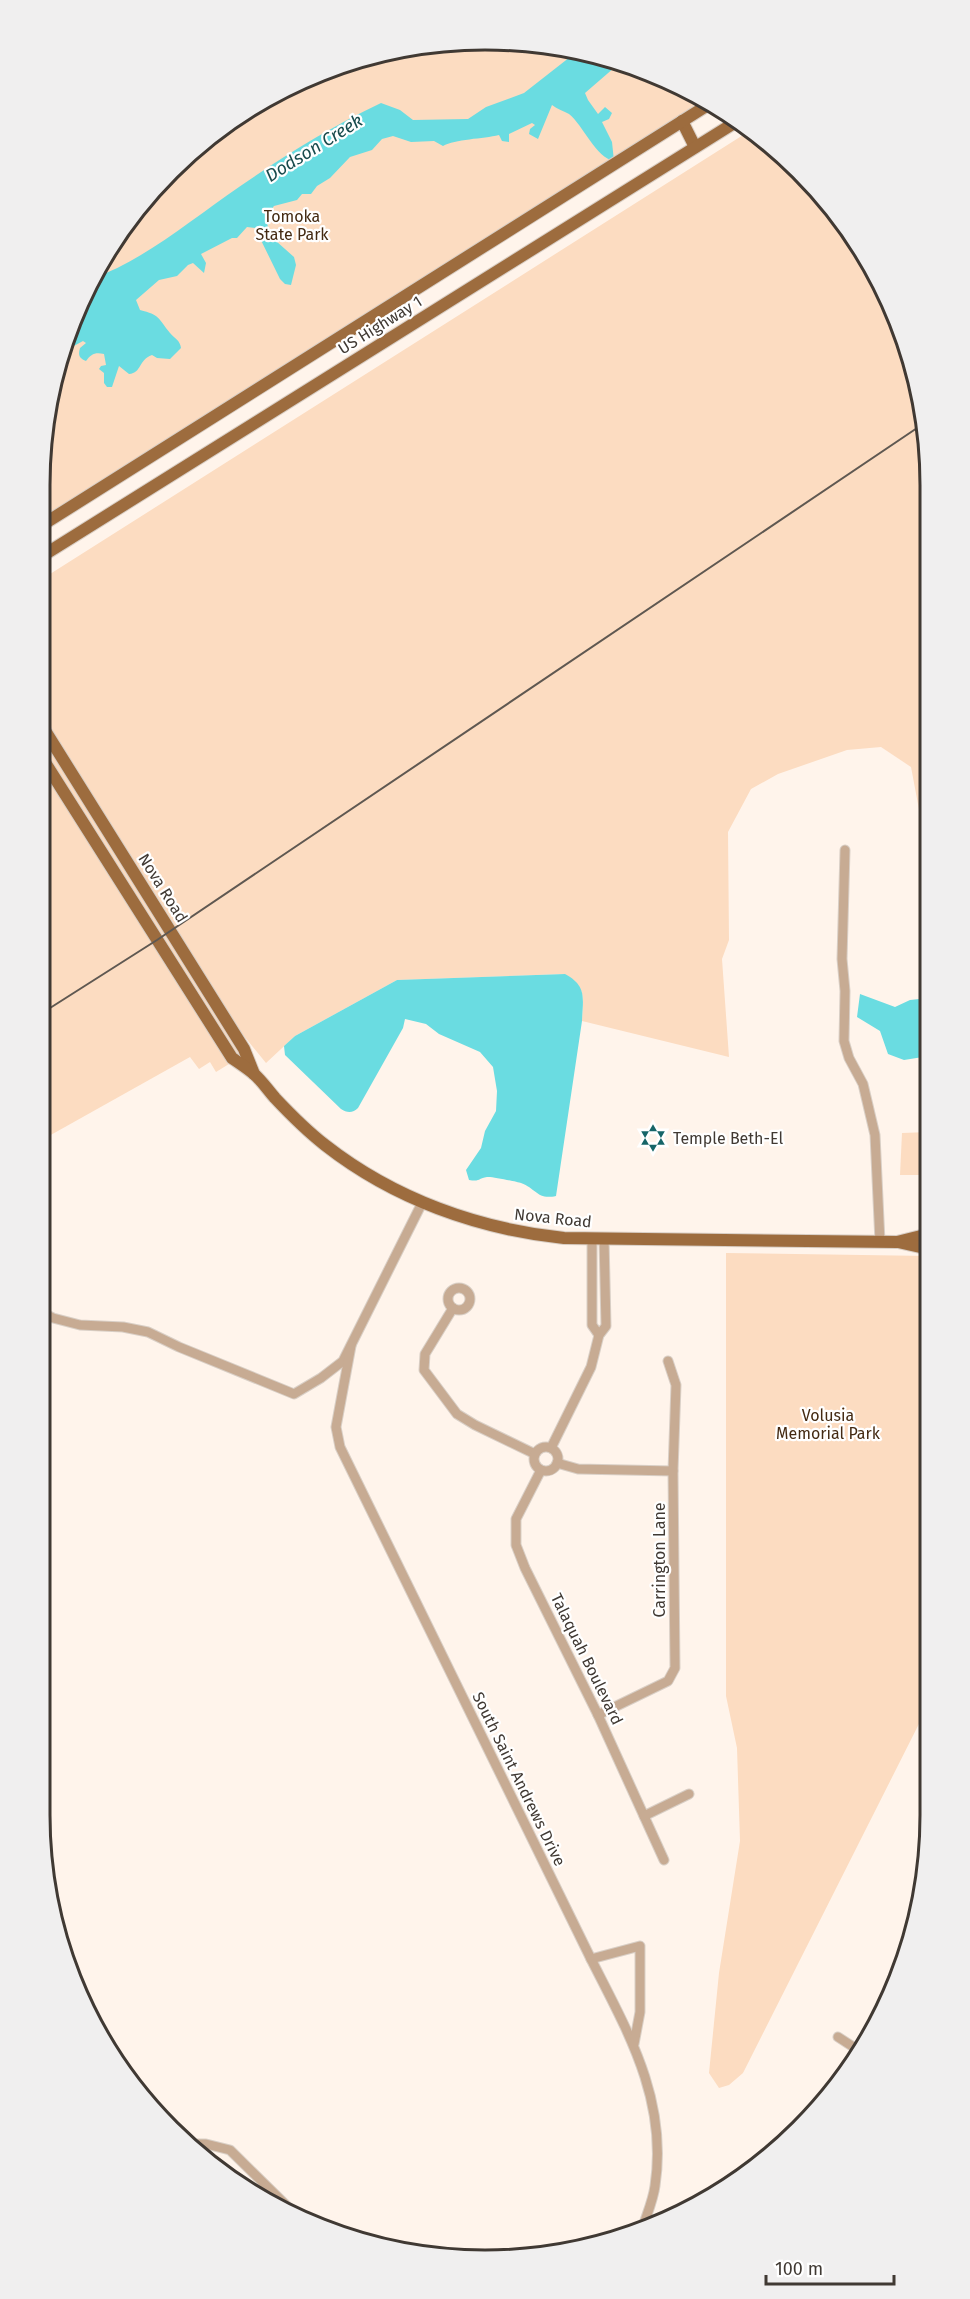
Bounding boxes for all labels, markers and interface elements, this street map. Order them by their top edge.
water label: Dodson Creek [261,109,367,187]
park label: Tomoka State Park [255,207,329,244]
street label: US Highway 1 [335,292,425,358]
street label: Nova Road [134,850,192,926]
synagogue icon: Temple Beth-El [638,1123,668,1153]
place label: Temple Beth-El [673,1129,783,1148]
street label: Nova Road [513,1204,593,1232]
park label: Volusia Memorial Park [776,1406,881,1443]
street label: Carrington Lane [650,1502,669,1618]
street label: Talaquah Boulevard [547,1590,627,1728]
street label: South Saint Andrews Drive [469,1689,569,1869]
scale bar [766,2248,894,2286]
text: 100 m [775,2258,823,2280]

